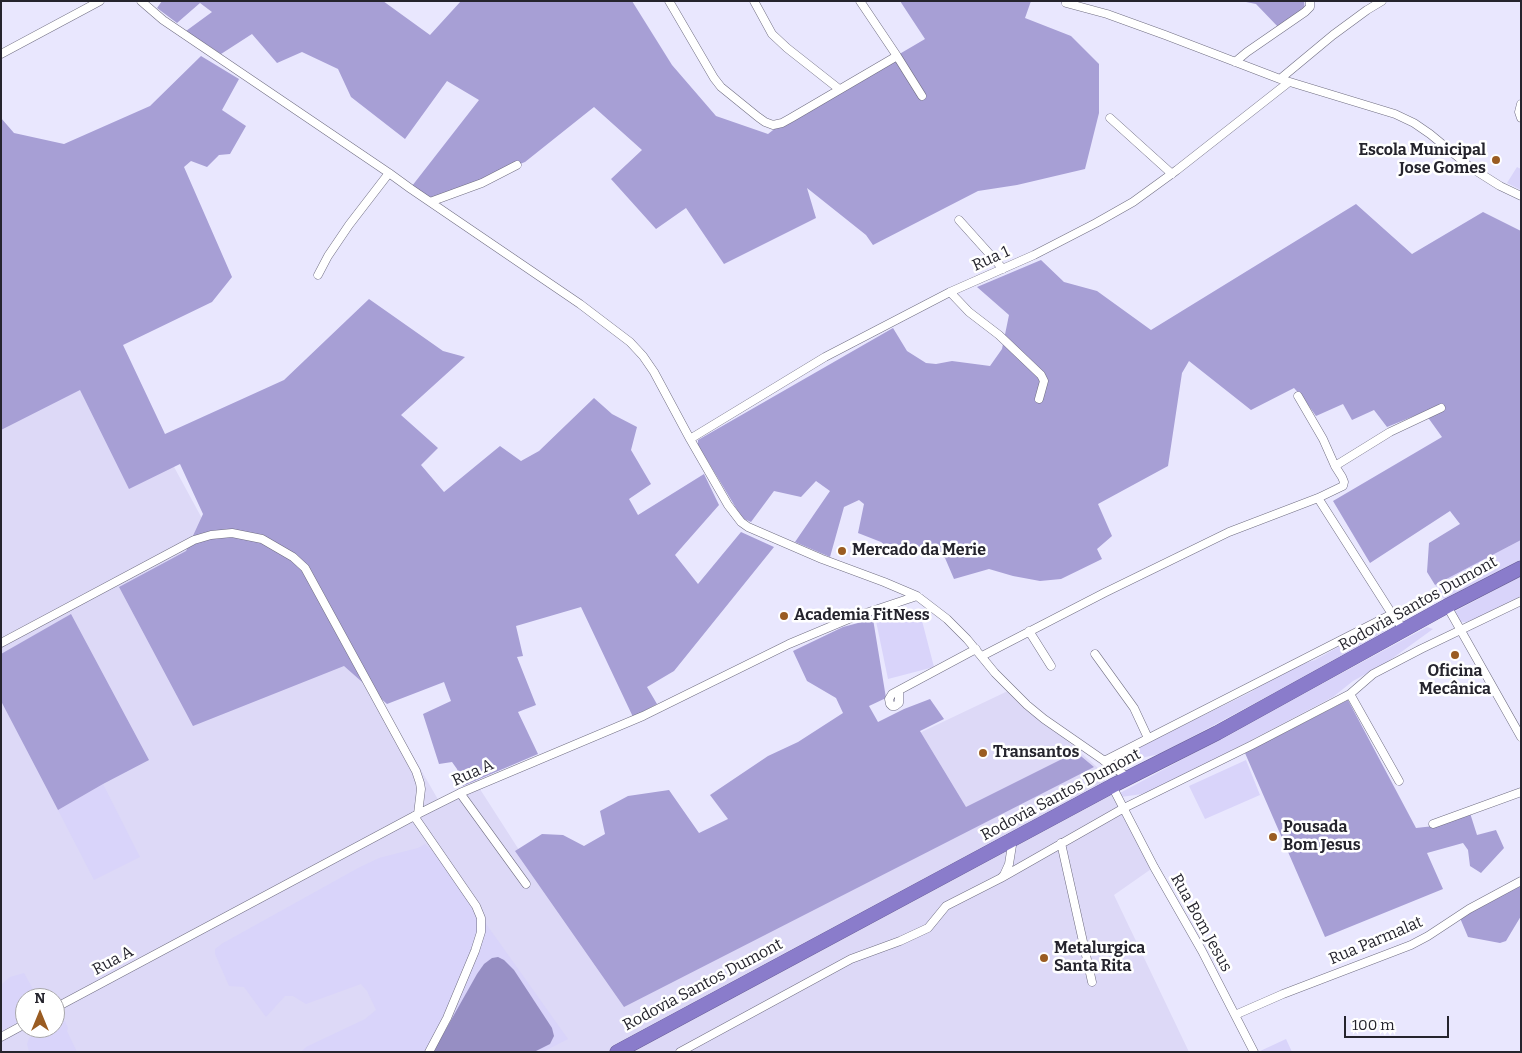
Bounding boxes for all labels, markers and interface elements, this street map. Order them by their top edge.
place label: Escola Municipal Jose Gomes [1358,141,1486,179]
marker: Escola Municipal Jose Gomes [1490,154,1502,166]
street label: Rua 1 [969,242,1013,276]
place label: Mercado da Merie [852,541,986,561]
marker: Mercado da Merie [836,545,848,557]
street label: Rodovia Santos Dumont [1336,552,1500,656]
place label: Academia FitNess [794,606,930,626]
marker: Academia FitNess [778,610,790,622]
marker: Oficina Mecânica [1449,649,1461,661]
place label: Oficina Mecânica [1419,662,1491,700]
place label: Transantos [993,743,1079,763]
street label: Rodovia Santos Dumont [978,745,1144,845]
marker: Transantos [977,747,989,759]
street label: Rua A [449,755,497,791]
place label: Pousada Bom Jesus [1283,818,1361,856]
marker: Pousada Bom Jesus [1267,831,1279,843]
street label: Rua Bom Jesus [1166,871,1236,975]
street label: Rua Parmalat [1326,913,1426,969]
street label: Rodovia Santos Dumont [620,935,786,1035]
place label: Metalurgica Santa Rita [1054,939,1145,977]
street label: Rua A [89,942,137,980]
marker: Metalurgica Santa Rita [1038,952,1050,964]
north arrow [15,988,65,1038]
text: N [35,990,45,1007]
scale bar [1347,1006,1452,1038]
text: 100 m [1352,1016,1395,1034]

